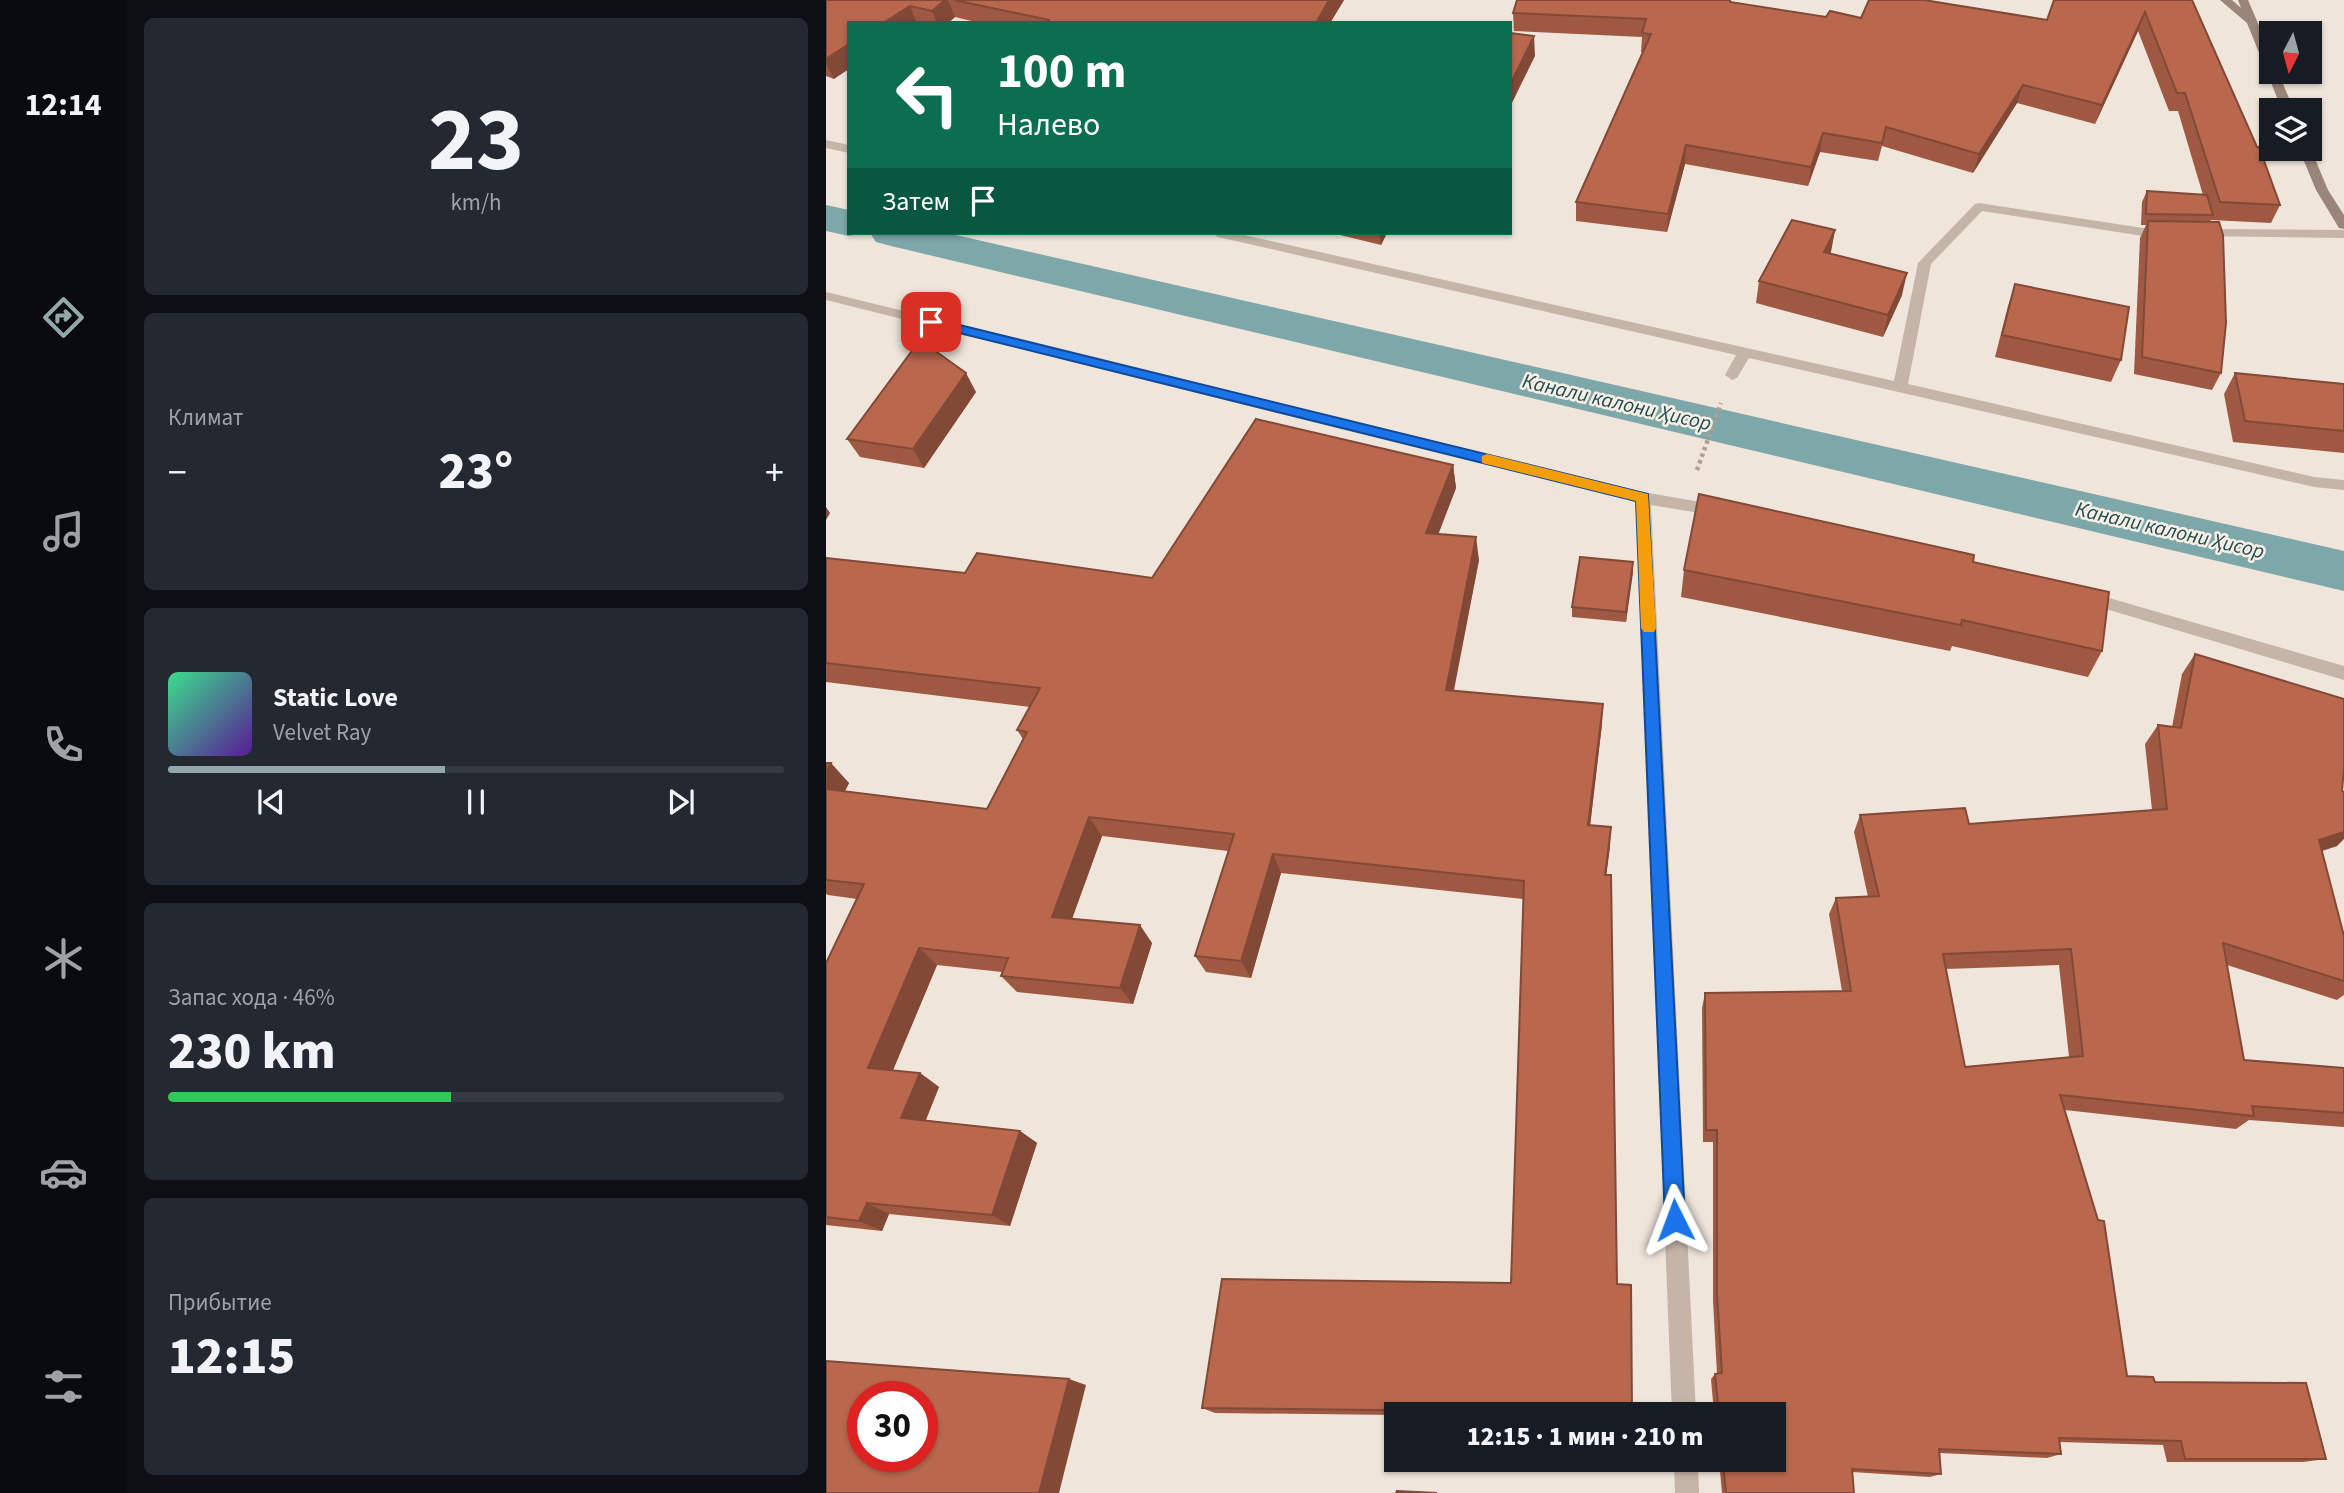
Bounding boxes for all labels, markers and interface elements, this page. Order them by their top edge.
north arrow [2259,21,2322,84]
map controls [2259,21,2322,161]
text: 100 m [997,37,1126,107]
icon: left [882,49,973,140]
text: 23 [428,76,524,205]
text: 12:14 [24,82,102,128]
button: layers [2259,98,2322,161]
text: Налево [997,102,1100,148]
icon: arrive [964,182,1002,220]
text: Затем [882,183,950,220]
text: km/h [450,186,502,219]
pin [901,292,961,352]
icon: directions [39,293,88,342]
icon: arrive [912,303,950,341]
water label: Канали калони Ҳисор [1520,366,1714,438]
text: Климат [168,401,243,434]
text: 23° [439,435,513,509]
text: − [168,446,187,500]
text: + [765,446,784,500]
water label: Канали калони Ҳисор [2073,494,2267,566]
icon: music [39,507,88,556]
text: Static Love [273,679,398,716]
text: Velvet Ray [273,716,371,749]
icon: phone [39,720,88,769]
icon: previous [252,783,290,821]
icon: pause [457,783,495,821]
icon: next [662,783,700,821]
icon: climate [39,934,88,983]
text: Запас хода · 46% [168,981,335,1014]
text: 230 km [168,1015,336,1089]
icon: car [39,1148,88,1197]
position arrow [1638,1183,1712,1257]
text: Прибытие [168,1286,272,1319]
text: 12:15 [168,1320,295,1394]
icon: filters [39,1362,88,1411]
speed limit sign: 30 [847,1381,938,1472]
text: 12:15 · 1 мин · 210 m [1467,1418,1703,1455]

